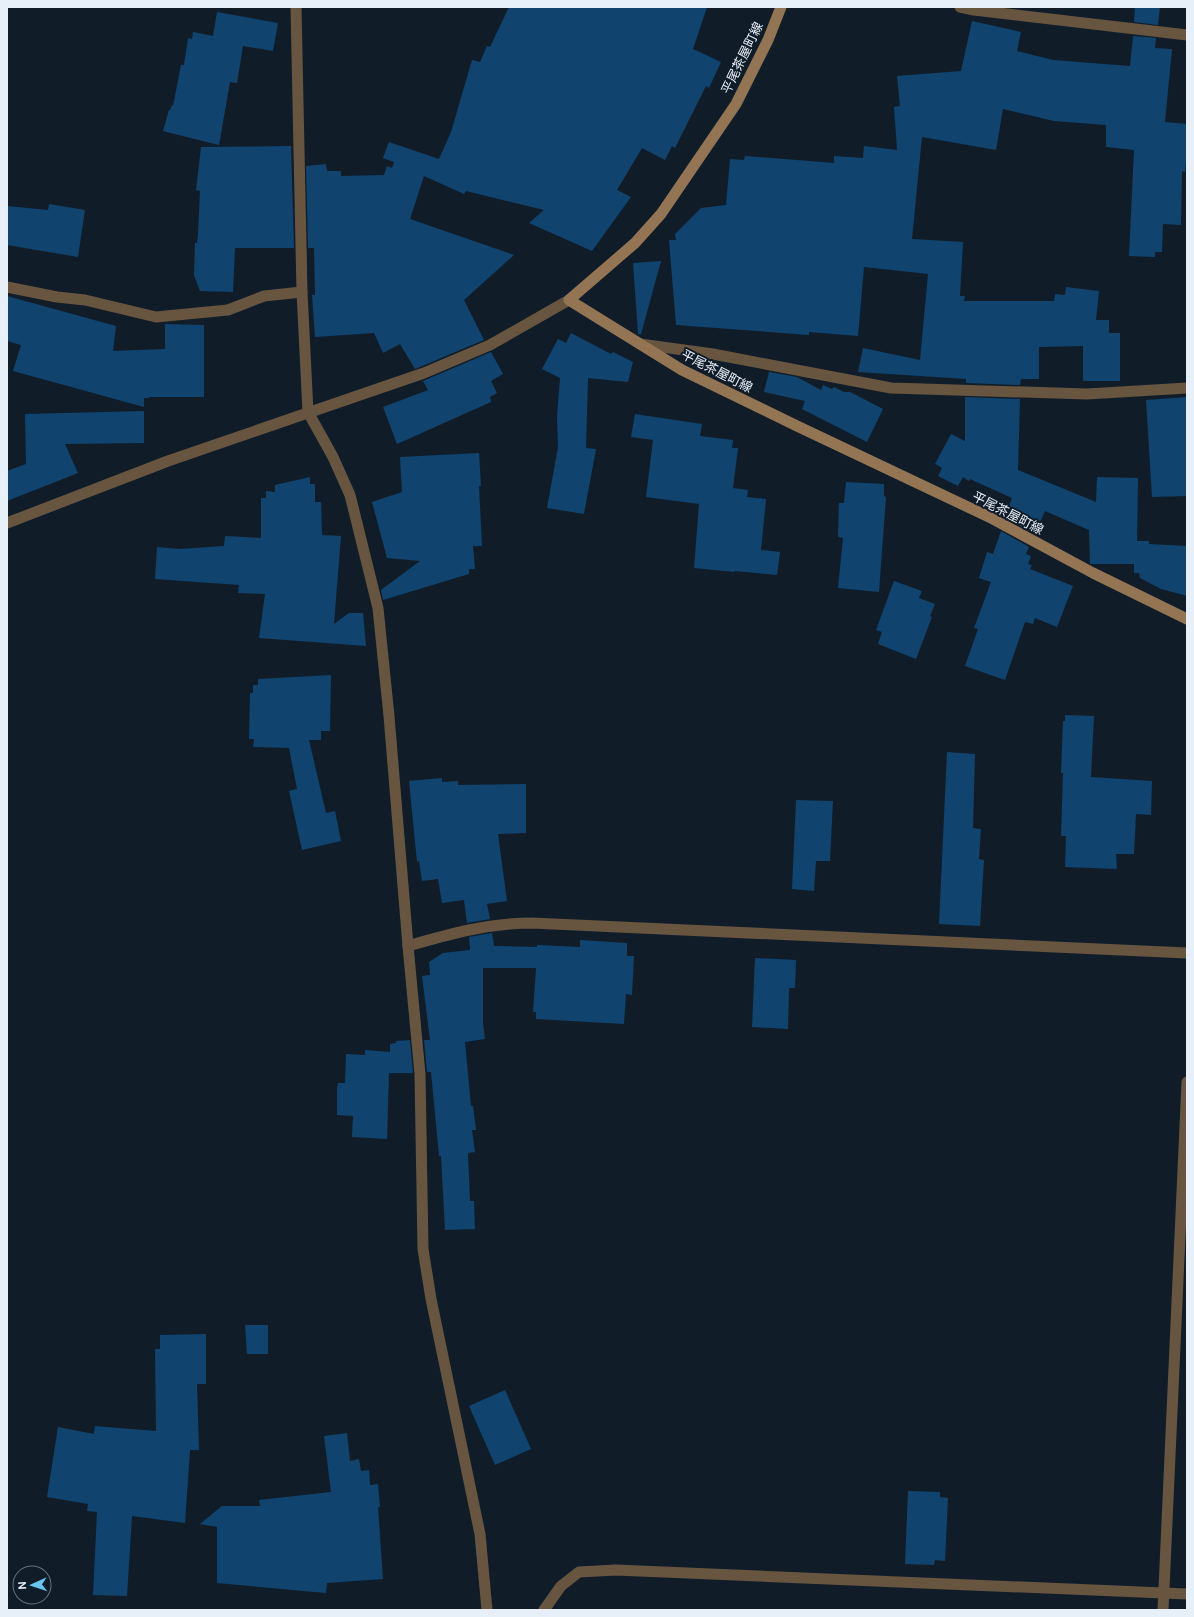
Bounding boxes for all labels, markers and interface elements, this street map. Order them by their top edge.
street label: 平尾茶屋町線 [717,19,767,97]
street label: 平尾茶屋町線 [678,346,756,396]
street label: 平尾茶屋町線 [969,488,1047,538]
north arrow [12,1565,52,1605]
text: N [15,1581,29,1590]

